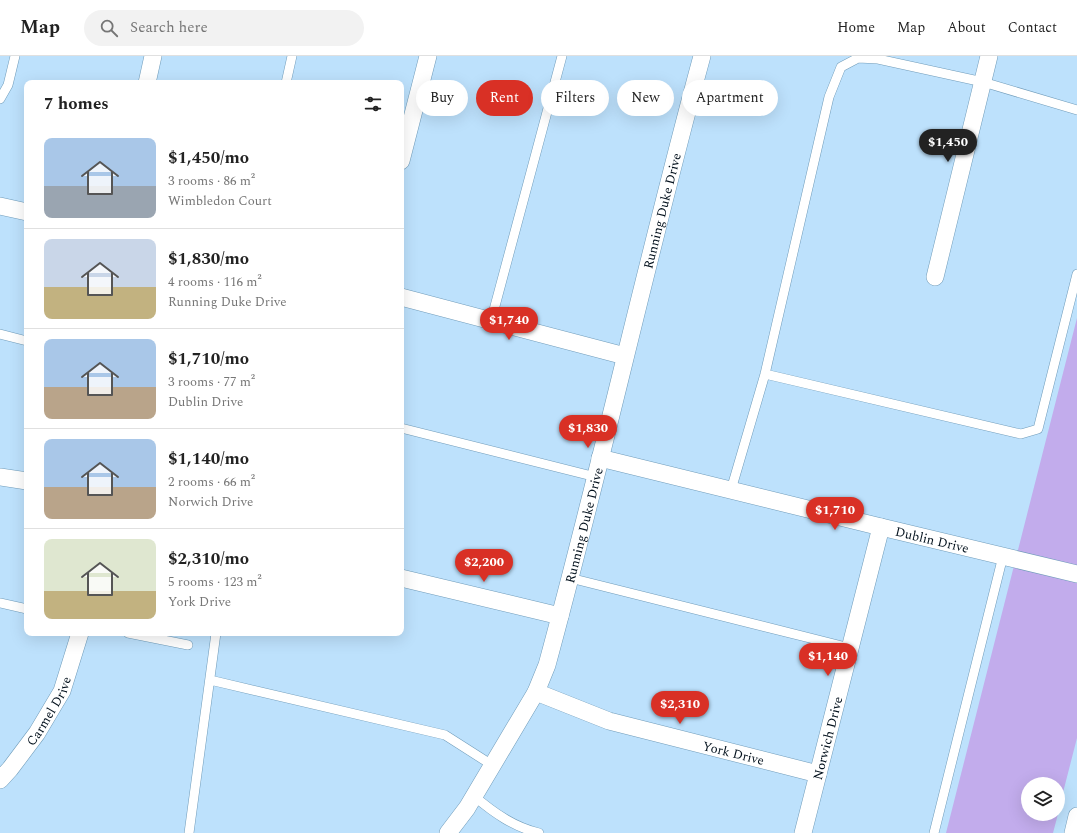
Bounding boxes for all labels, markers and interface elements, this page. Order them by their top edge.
search box [84,10,364,46]
text: Map [20,13,60,42]
text: Search here [130,16,208,39]
icon: search [98,17,120,39]
text: Home [837,17,875,38]
text: Map [897,17,925,38]
text: About [947,17,986,38]
text: Contact [1008,17,1057,38]
chip: Buy [416,80,468,116]
chip: Rent [476,80,533,116]
chip: Filters [541,80,609,116]
chip: New [617,80,674,116]
chip: Apartment [682,80,778,116]
text: 7 homes [44,91,109,117]
icon: filters [362,93,384,115]
pin: $1,450 [915,129,981,163]
text: $1,450 [928,132,968,152]
text: $1,450/mo [168,145,249,171]
street label: Running Duke Drive [638,151,687,271]
icon: home [76,154,124,202]
text: 3 rooms · 86 m² [168,171,255,191]
text: Wimbledon Court [168,191,272,211]
text: $1,830/mo [168,246,249,272]
icon: home [76,255,124,303]
text: 4 rooms · 116 m² [168,272,262,292]
text: Running Duke Drive [168,292,287,312]
pin: $1,740 [476,307,542,341]
text: $1,740 [489,310,529,330]
text: $1,710/mo [168,346,249,372]
icon: home [76,355,124,403]
text: 3 rooms · 77 m² [168,372,255,392]
text: Dublin Drive [168,392,243,412]
pin: $1,830 [555,415,621,449]
text: $1,830 [568,418,608,438]
text: $1,140/mo [168,446,249,472]
icon: home [76,455,124,503]
street label: Running Duke Drive [560,465,609,586]
text: 2 rooms · 66 m² [168,472,255,492]
text: Norwich Drive [168,492,253,512]
pin: $1,710 [802,497,868,531]
text: $1,710 [815,500,855,520]
street label: Dublin Drive [893,522,971,559]
text: $2,310/mo [168,546,249,572]
pin: $2,200 [451,549,517,583]
text: $2,200 [464,552,504,572]
icon: home [76,555,124,603]
text: 5 rooms · 123 m² [168,572,262,592]
text: York Drive [168,592,231,612]
pin: $1,140 [795,643,861,677]
text: $1,140 [808,646,848,666]
street label: Carmel Drive [22,674,77,750]
pin: $2,310 [647,691,713,725]
text: $2,310 [660,694,700,714]
street label: Norwich Drive [808,694,848,782]
street label: York Drive [700,736,766,771]
map controls [1021,777,1065,821]
button: layers [1021,777,1065,821]

